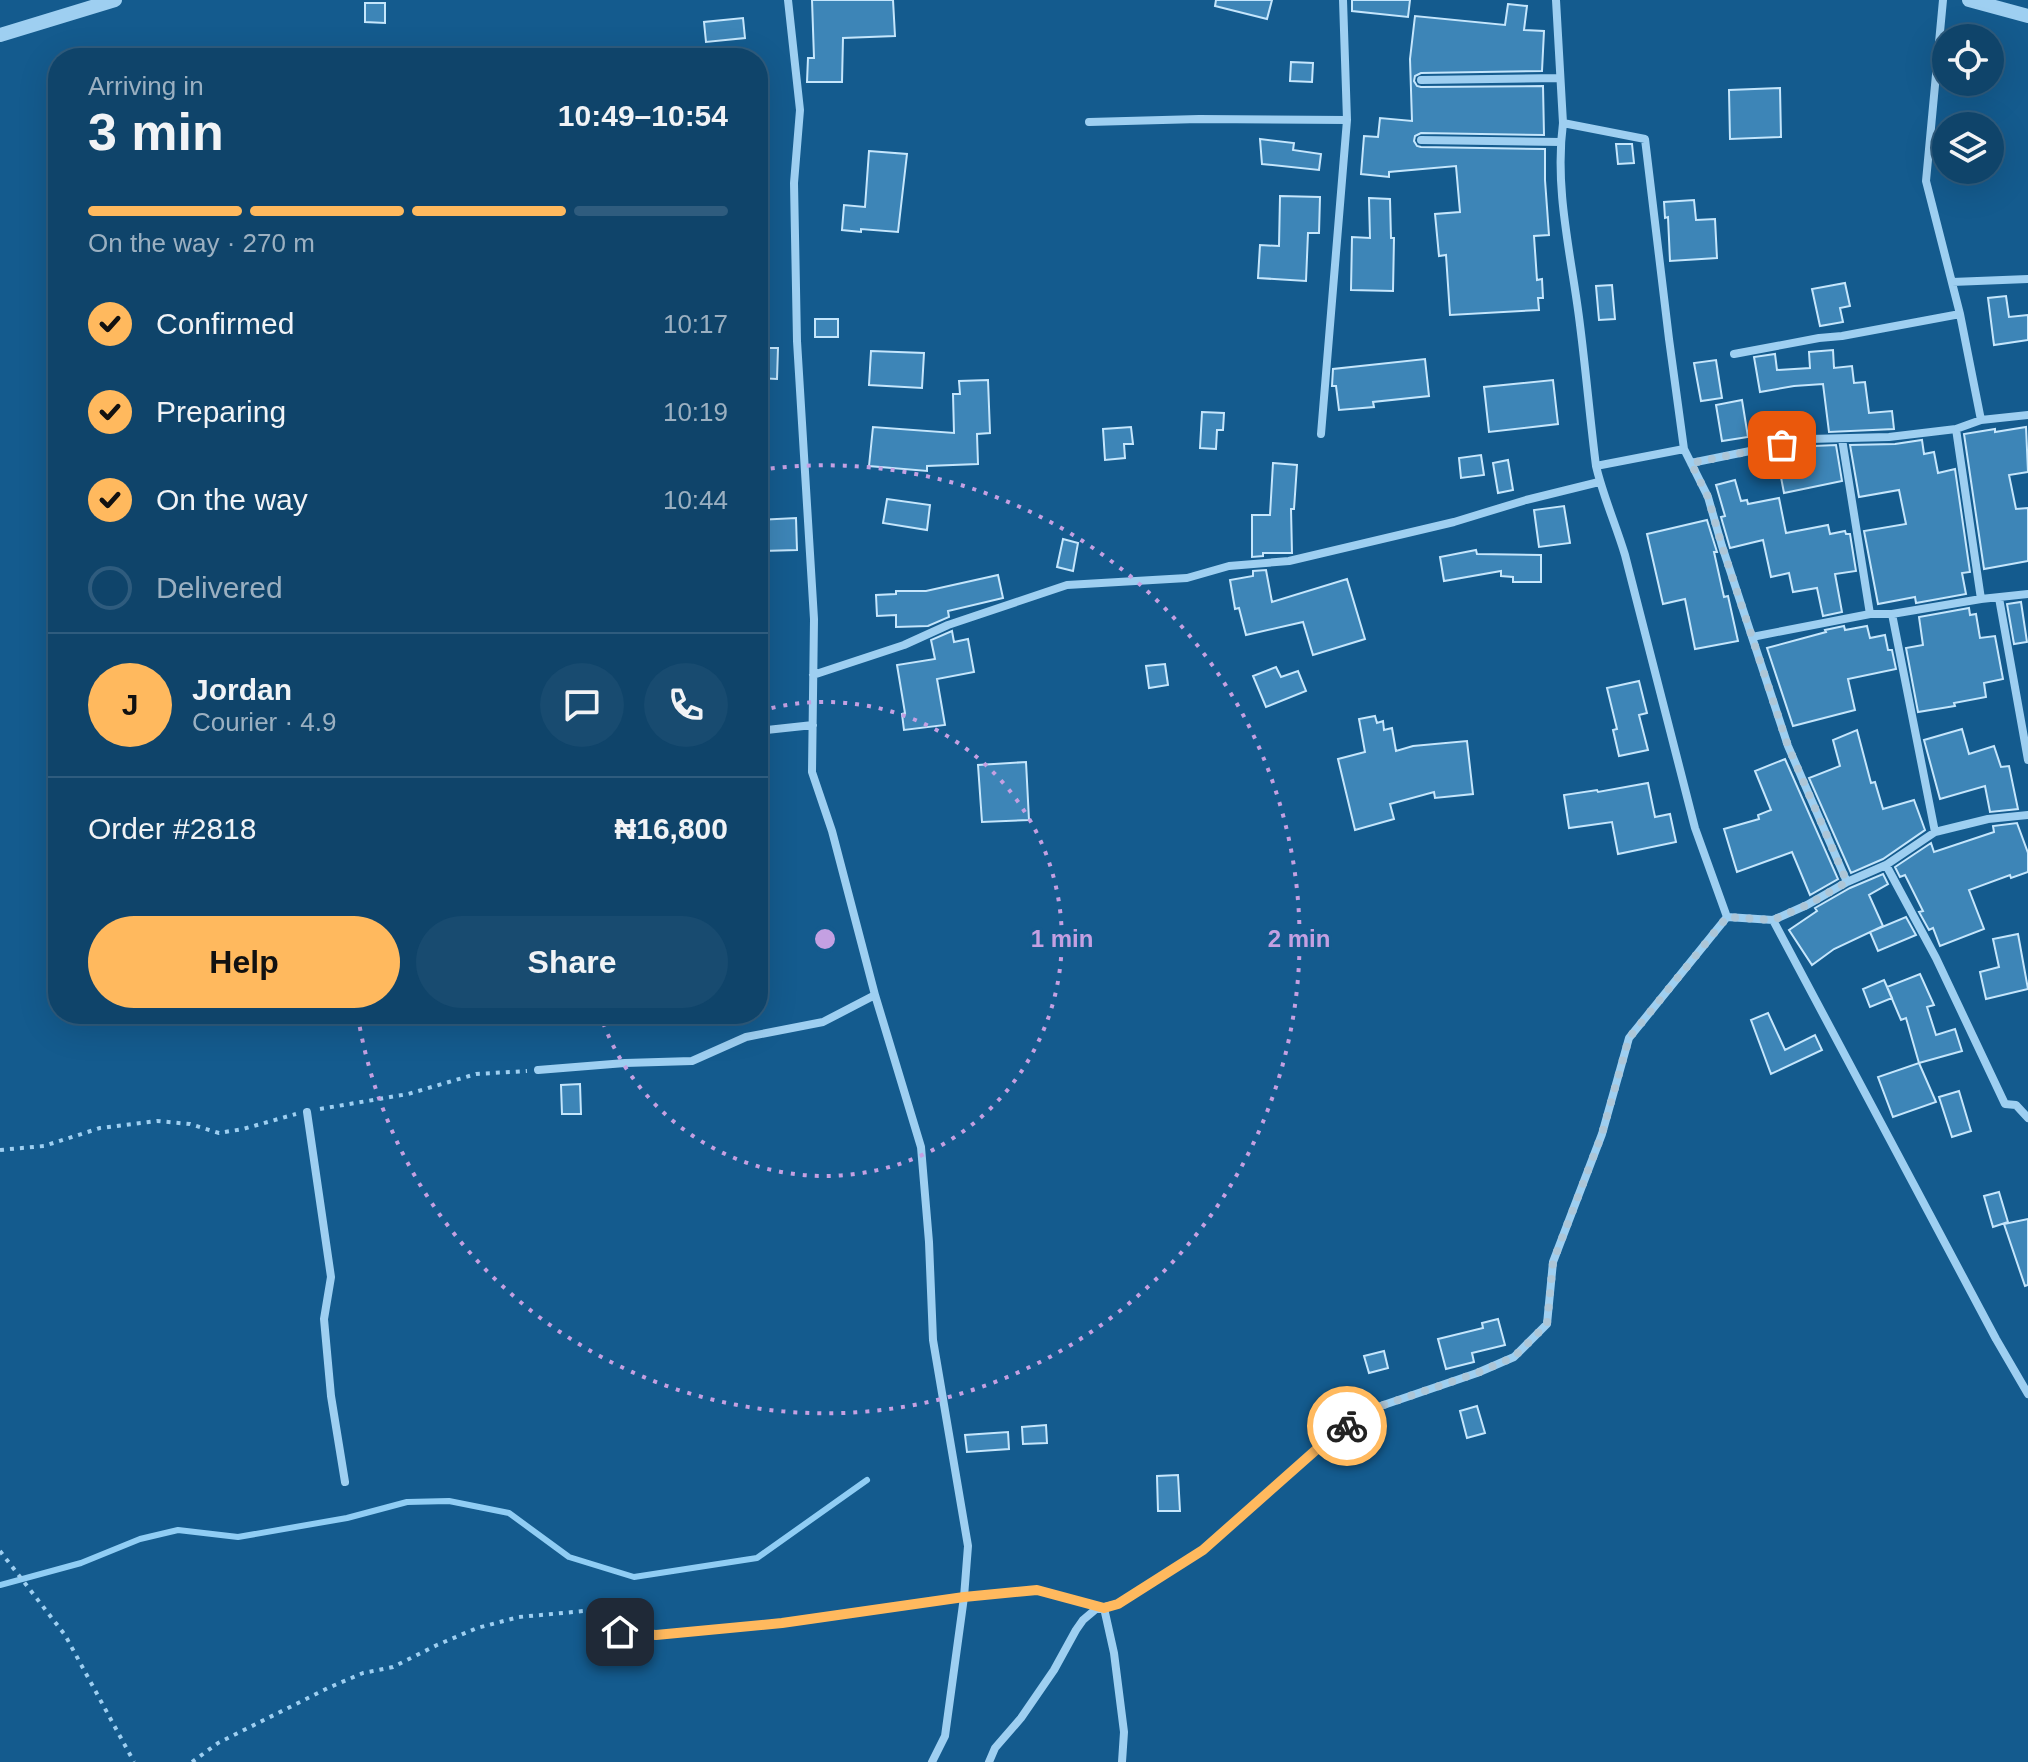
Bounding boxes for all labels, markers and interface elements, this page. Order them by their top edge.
map controls [1932,24,2004,184]
button: locate [1932,24,2004,96]
text: Arriving in [88,71,204,101]
text: 10:49–10:54 [558,99,728,132]
text: 3 min [88,103,224,161]
button: layers [1932,112,2004,184]
text: On the way · 270 m [88,228,315,258]
icon: check [88,302,132,346]
text: Confirmed [156,307,294,340]
text: 10:17 [663,309,728,339]
icon: check [88,390,132,434]
text: Preparing [156,395,286,428]
text: 10:19 [663,397,728,427]
pin [1748,411,1816,479]
icon: bag [1760,423,1804,467]
icon: check [88,478,132,522]
text: On the way [156,483,308,516]
text: 10:44 [663,485,728,515]
text: Delivered [156,571,283,604]
button: chat [540,663,624,747]
button: phone [644,663,728,747]
text: Jordan [192,673,292,706]
text: J [122,688,138,721]
text: Courier · 4.9 [192,707,337,737]
text: Order #2818 [88,812,256,845]
text: ₦16,800 [615,812,728,845]
button: Help [88,916,400,1008]
button: Share [416,916,728,1008]
centre of rings [811,925,839,953]
text: 1 min [1031,925,1093,952]
text: 2 min [1268,925,1330,952]
courier [1307,1386,1387,1466]
icon: bike [1325,1404,1369,1448]
pin [586,1598,654,1666]
icon: home [598,1610,642,1654]

